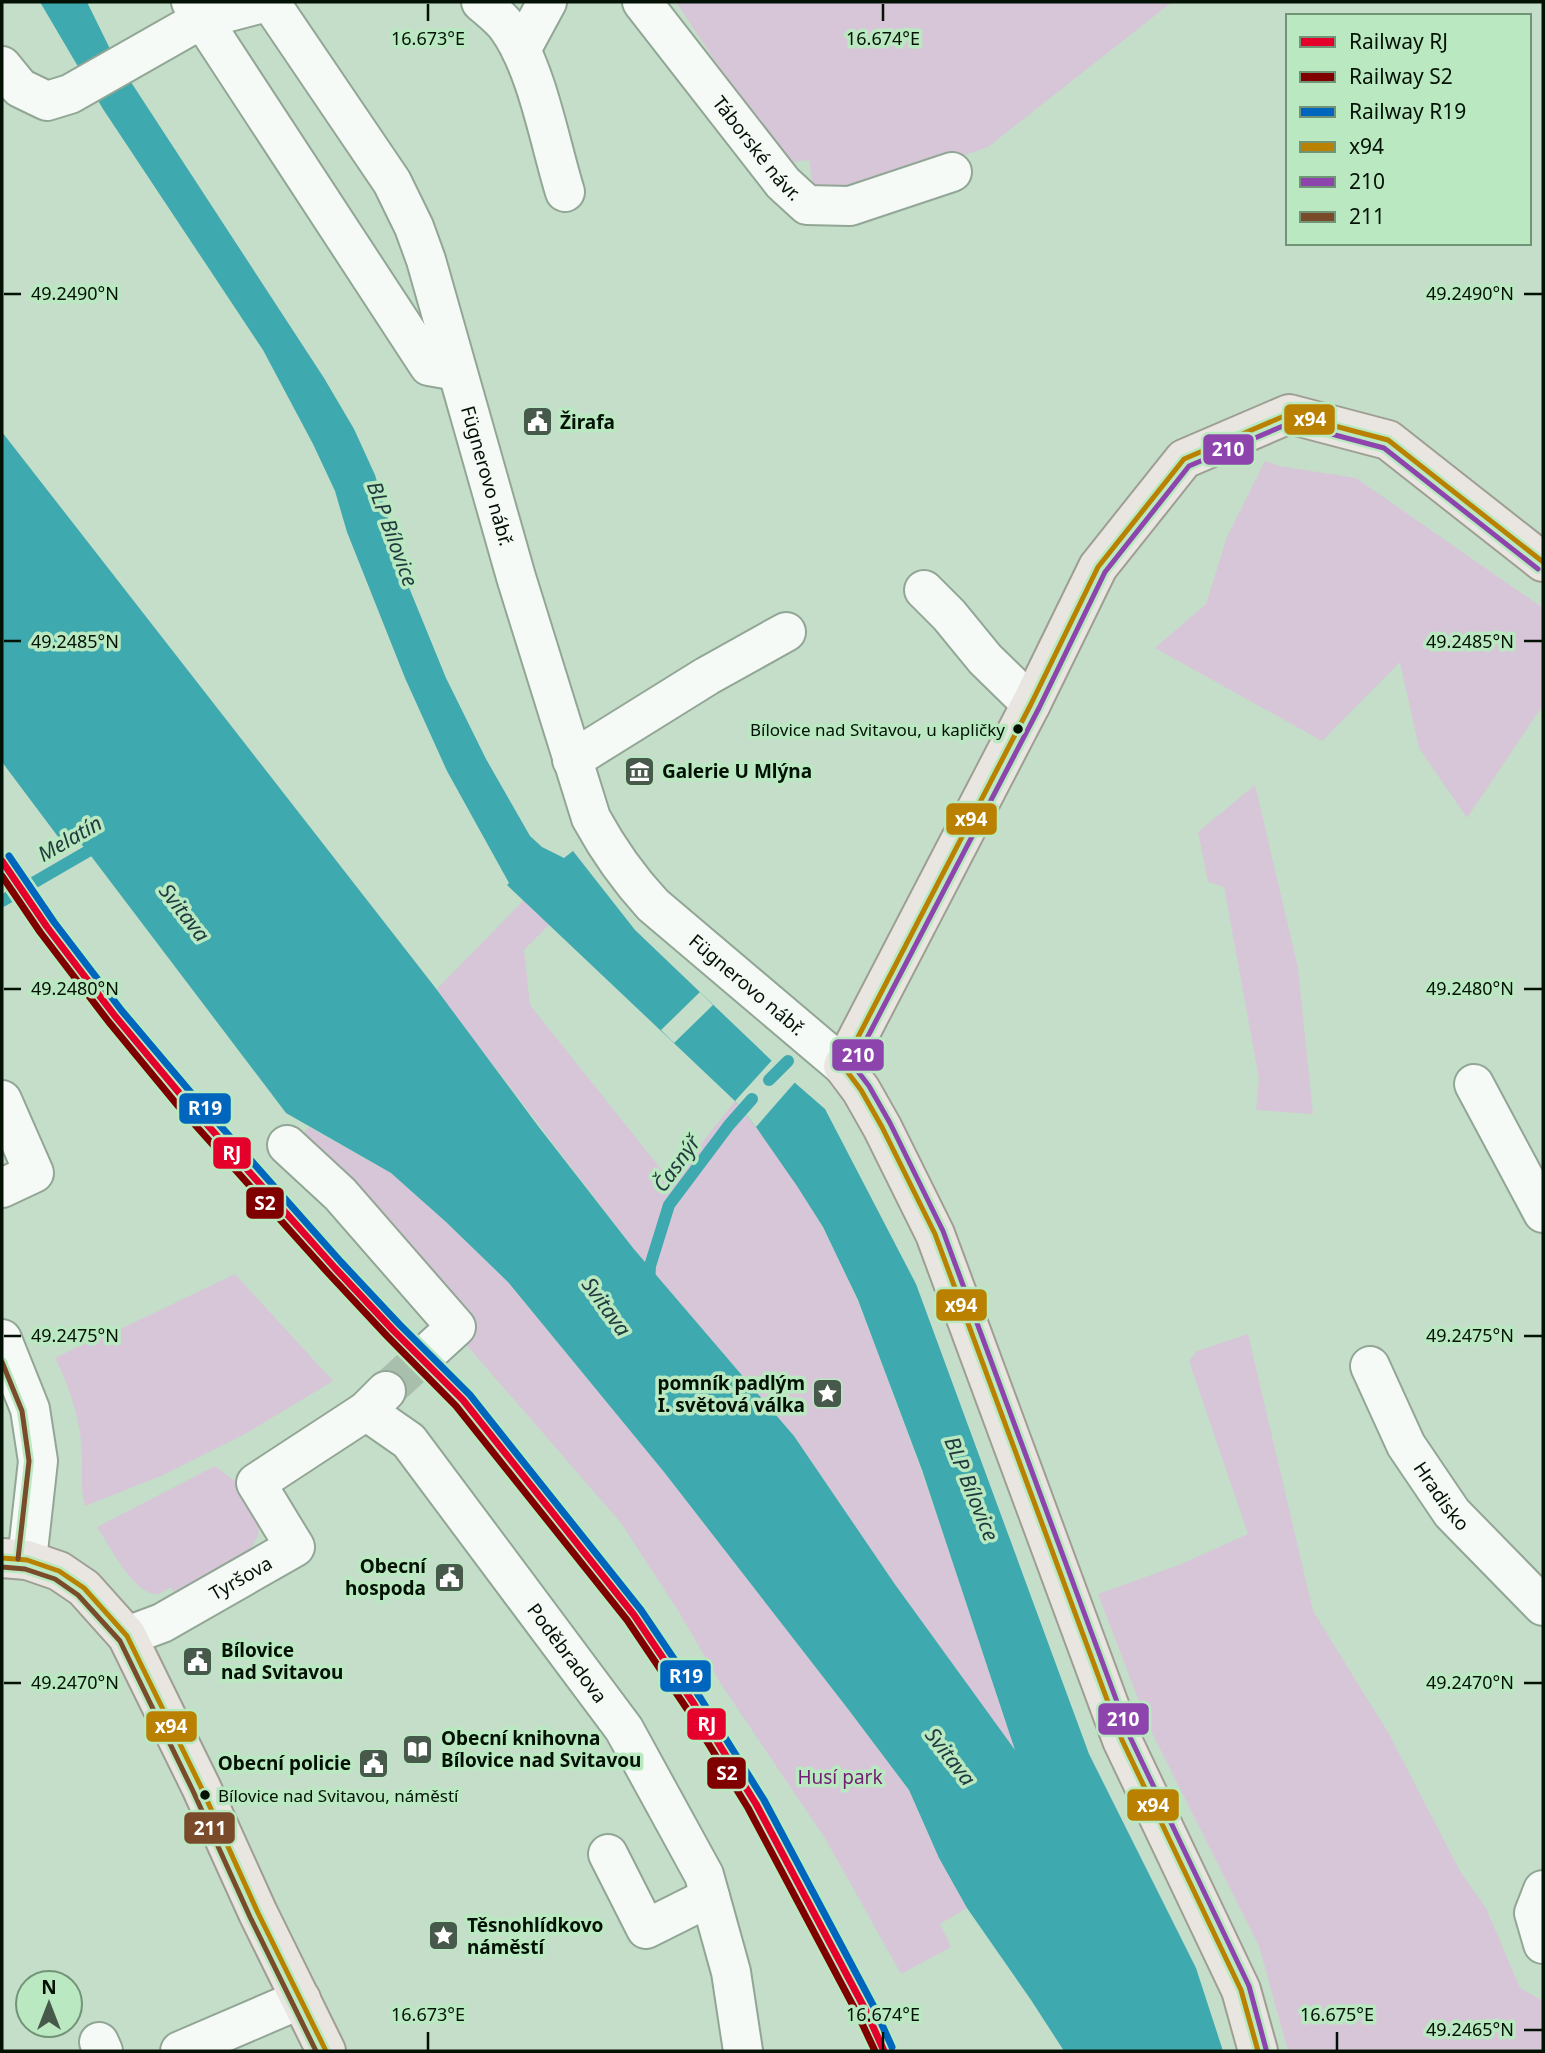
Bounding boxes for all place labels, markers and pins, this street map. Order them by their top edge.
public building icon: Žirafa [520,405,554,439]
place label: Žirafa [560,409,615,435]
place label: Bílovice nad Svitavou, u kapličky [750,718,1005,741]
marker: Bílovice nad Svitavou, u kapličky [1011,722,1025,736]
museum icon: Galerie U Mlýna [622,754,656,788]
place label: Galerie U Mlýna [662,758,812,784]
place label: pomník padlým I. světová válka [657,1370,805,1418]
place icon: pomník padlým I. světová válka [811,1377,845,1411]
place label: Obecní hospoda [345,1553,427,1601]
public building icon: Obecní hospoda [432,1560,466,1594]
place label: Bílovice nad Svitavou [221,1637,343,1685]
public building icon: Bílovice nad Svitavou [181,1644,215,1678]
place label: Obecní knihovna Bílovice nad Svitavou [441,1725,641,1773]
library icon: Obecní knihovna Bílovice nad Svitavou [401,1732,435,1766]
public building icon: Obecní policie [357,1746,391,1780]
place label: Obecní policie [218,1750,351,1776]
place label: Bílovice nad Svitavou, náměstí [218,1784,459,1807]
marker: Bílovice nad Svitavou, náměstí [198,1788,212,1802]
place label: Těsnohlídkovo náměstí [467,1912,603,1960]
place icon: Těsnohlídkovo náměstí [427,1919,461,1953]

